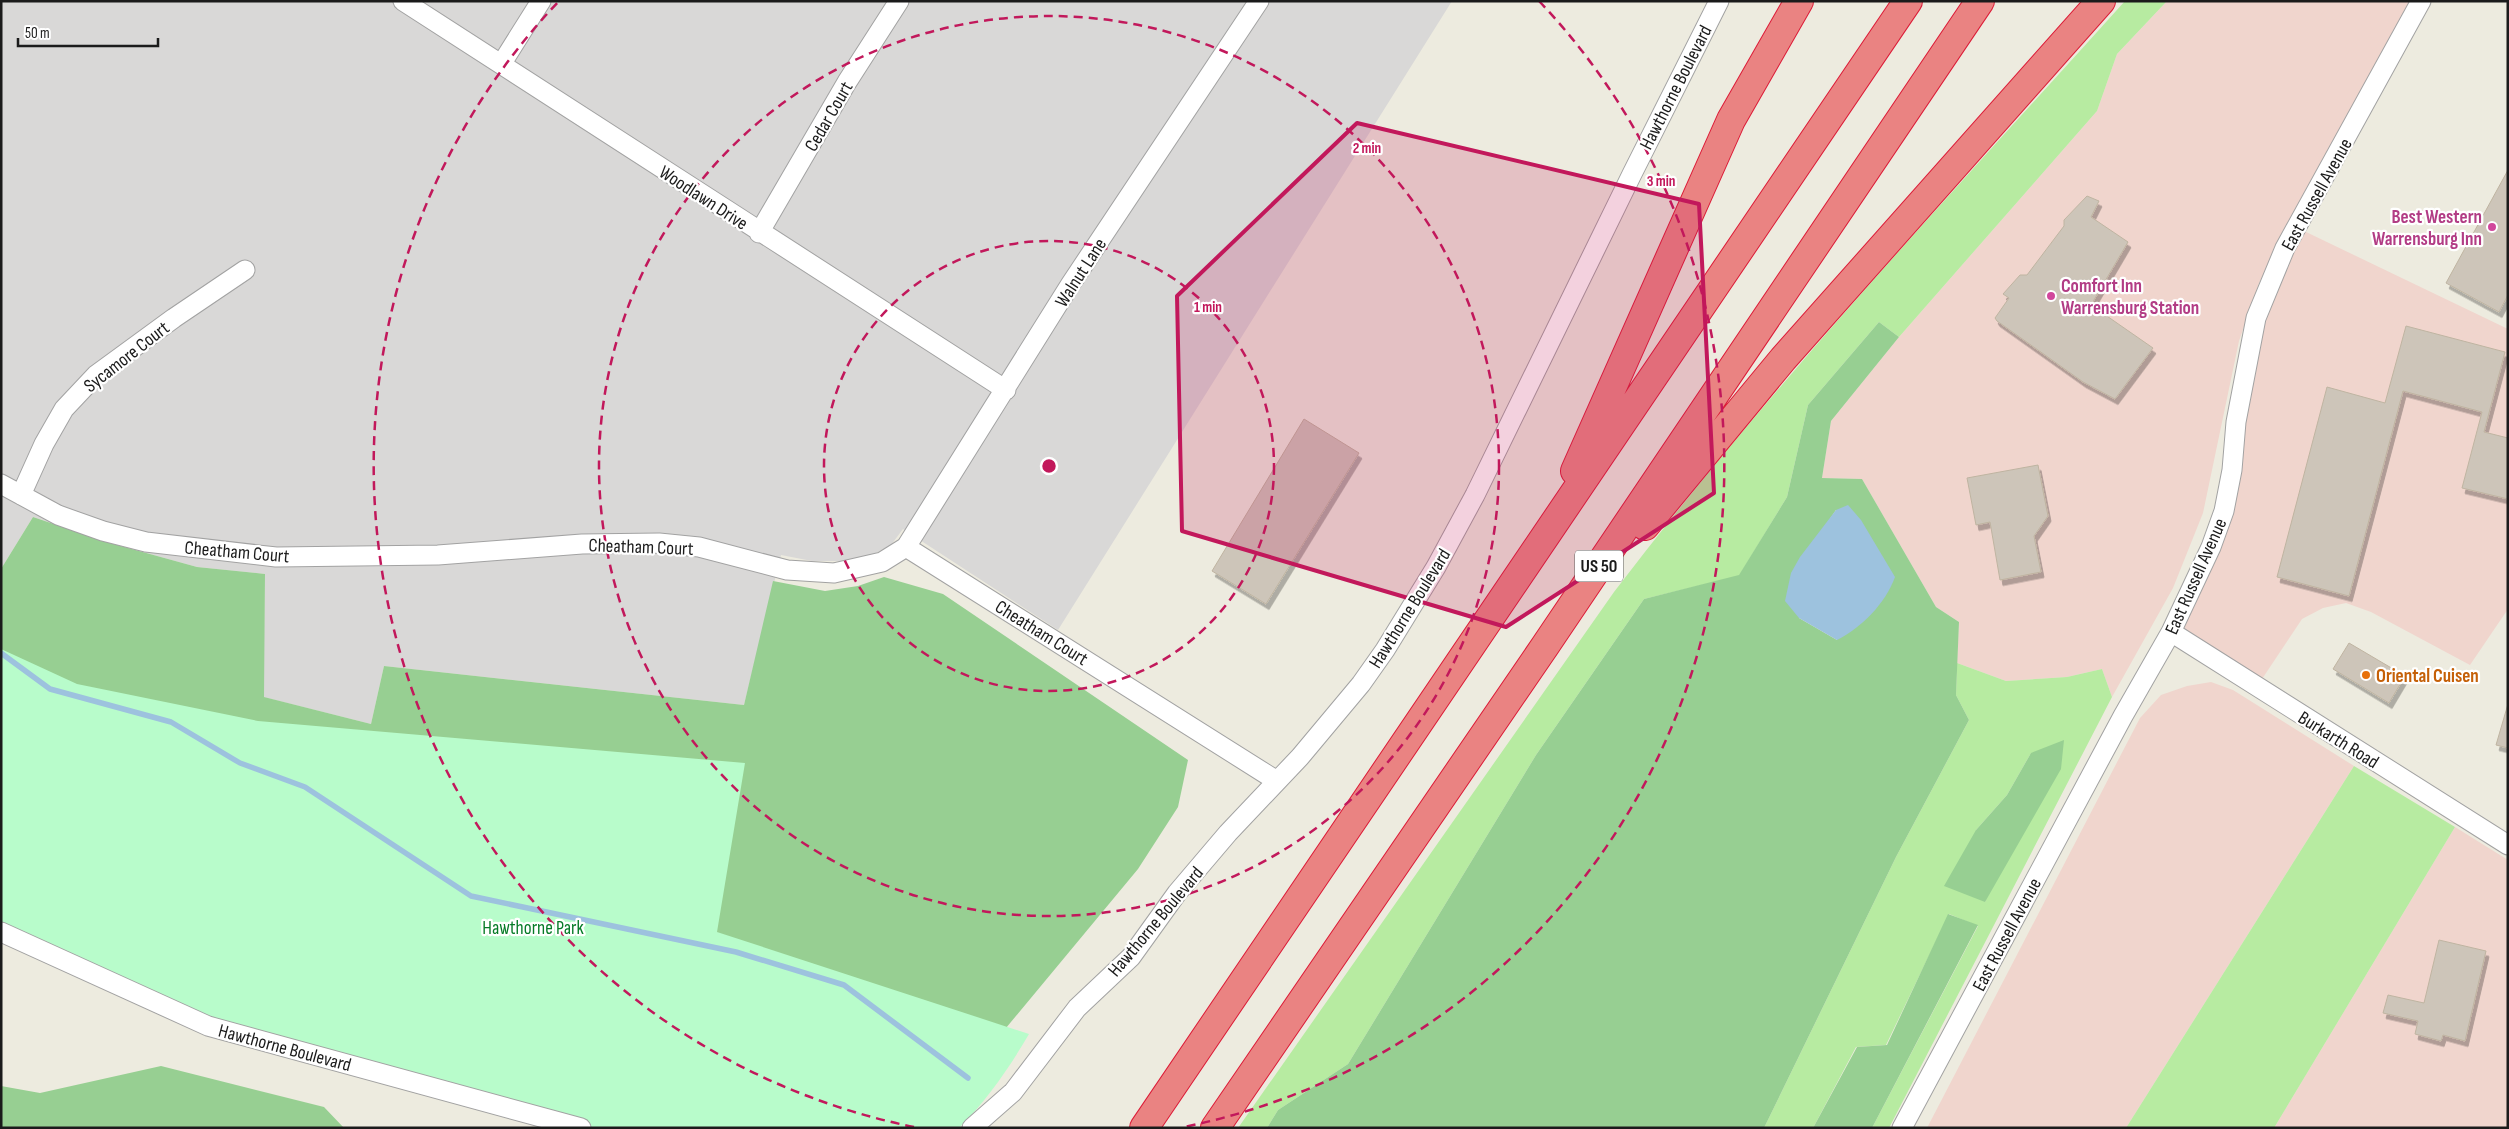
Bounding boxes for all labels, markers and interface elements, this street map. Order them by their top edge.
scale bar [18,15,158,47]
street label: Hawthorne Boulevard [1635,22,1718,154]
text: 50 m [25,24,50,43]
street label: Cedar Court [800,78,859,156]
street label: East Russell Avenue [2277,135,2358,255]
text: 2 min [1353,139,1381,158]
street label: Woodlawn Drive [654,161,752,236]
text: 3 min [1647,172,1675,191]
place label: Best Western Warrensburg Inn [2372,206,2482,251]
marker: Best Western Warrensburg Inn [2486,221,2498,233]
street label: Walnut Lane [1050,234,1112,312]
place label: Comfort Inn Warrensburg Station [2061,275,2199,320]
marker: Comfort Inn Warrensburg Station [2045,290,2057,302]
text: 1 min [1194,298,1222,317]
street label: Sycamore Court [80,317,174,398]
centre of rings [1040,457,1058,475]
street label: East Russell Avenue [2160,515,2232,638]
street label: Cheatham Court [588,534,694,561]
street label: Cheatham Court [184,536,290,569]
street label: Hawthorne Boulevard [1364,545,1456,673]
road number: US 50 [1575,550,1623,582]
street label: Cheatham Court [991,596,1092,671]
place label: Oriental Cuisen [2376,665,2479,688]
marker: Oriental Cuisen [2360,669,2372,681]
street label: Burkarth Road [2294,706,2383,774]
street label: Hawthorne Boulevard [1104,862,1209,982]
street label: East Russell Avenue [1968,874,2047,995]
park label: Hawthorne Park [482,917,584,940]
street label: Hawthorne Boulevard [216,1020,353,1077]

